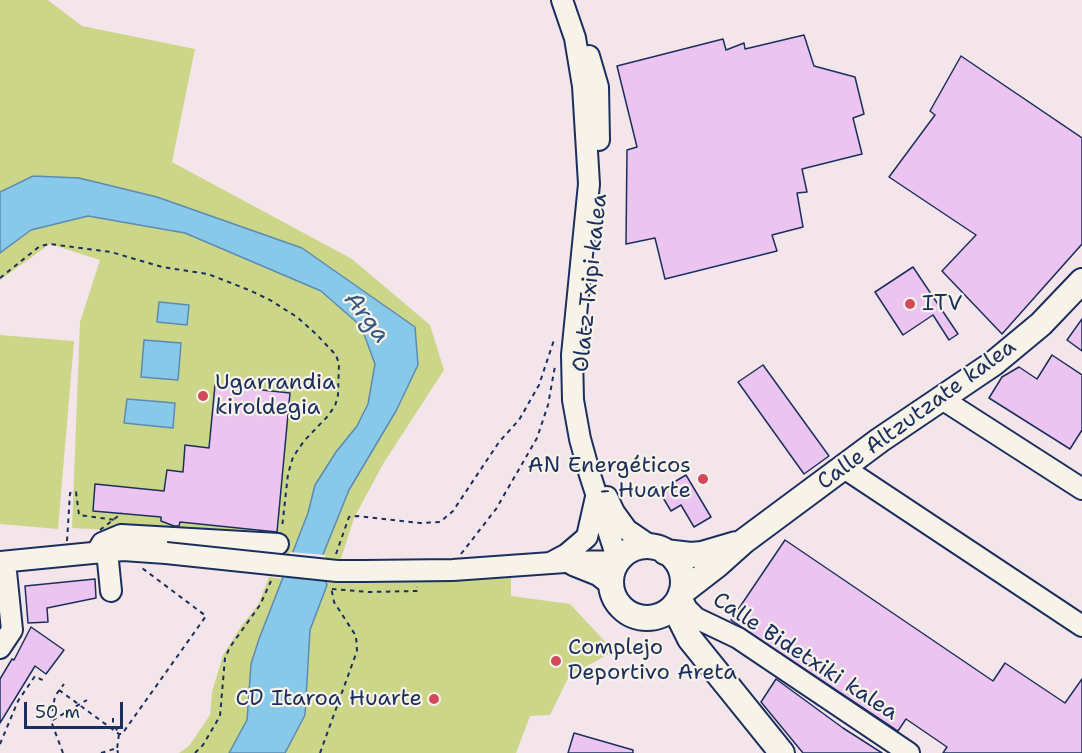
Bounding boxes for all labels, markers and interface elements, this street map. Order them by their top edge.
street label: Olatz Txipi kalea [568,192,614,374]
water label: Arga [337,287,395,349]
place label: ITV [922,291,962,317]
marker: ITV [903,297,917,311]
street label: Calle Altzutzate kalea [812,334,1022,496]
place label: Ugarrandia kiroldegia [215,370,336,422]
marker: Ugarrandia kiroldegia [196,389,210,403]
place label: AN Energéticos - Huarte [528,453,691,505]
marker: AN Energéticos - Huarte [696,472,710,486]
street label: Calle Bidetxiki kalea [707,587,903,727]
place label: Complejo Deportivo Areta [568,635,737,686]
marker: Complejo Deportivo Areta [549,654,563,668]
place label: CD Itaroa Huarte [236,686,422,712]
scale bar [27,690,126,728]
marker: CD Itaroa Huarte [427,692,441,706]
text: 50 m [35,700,80,724]

